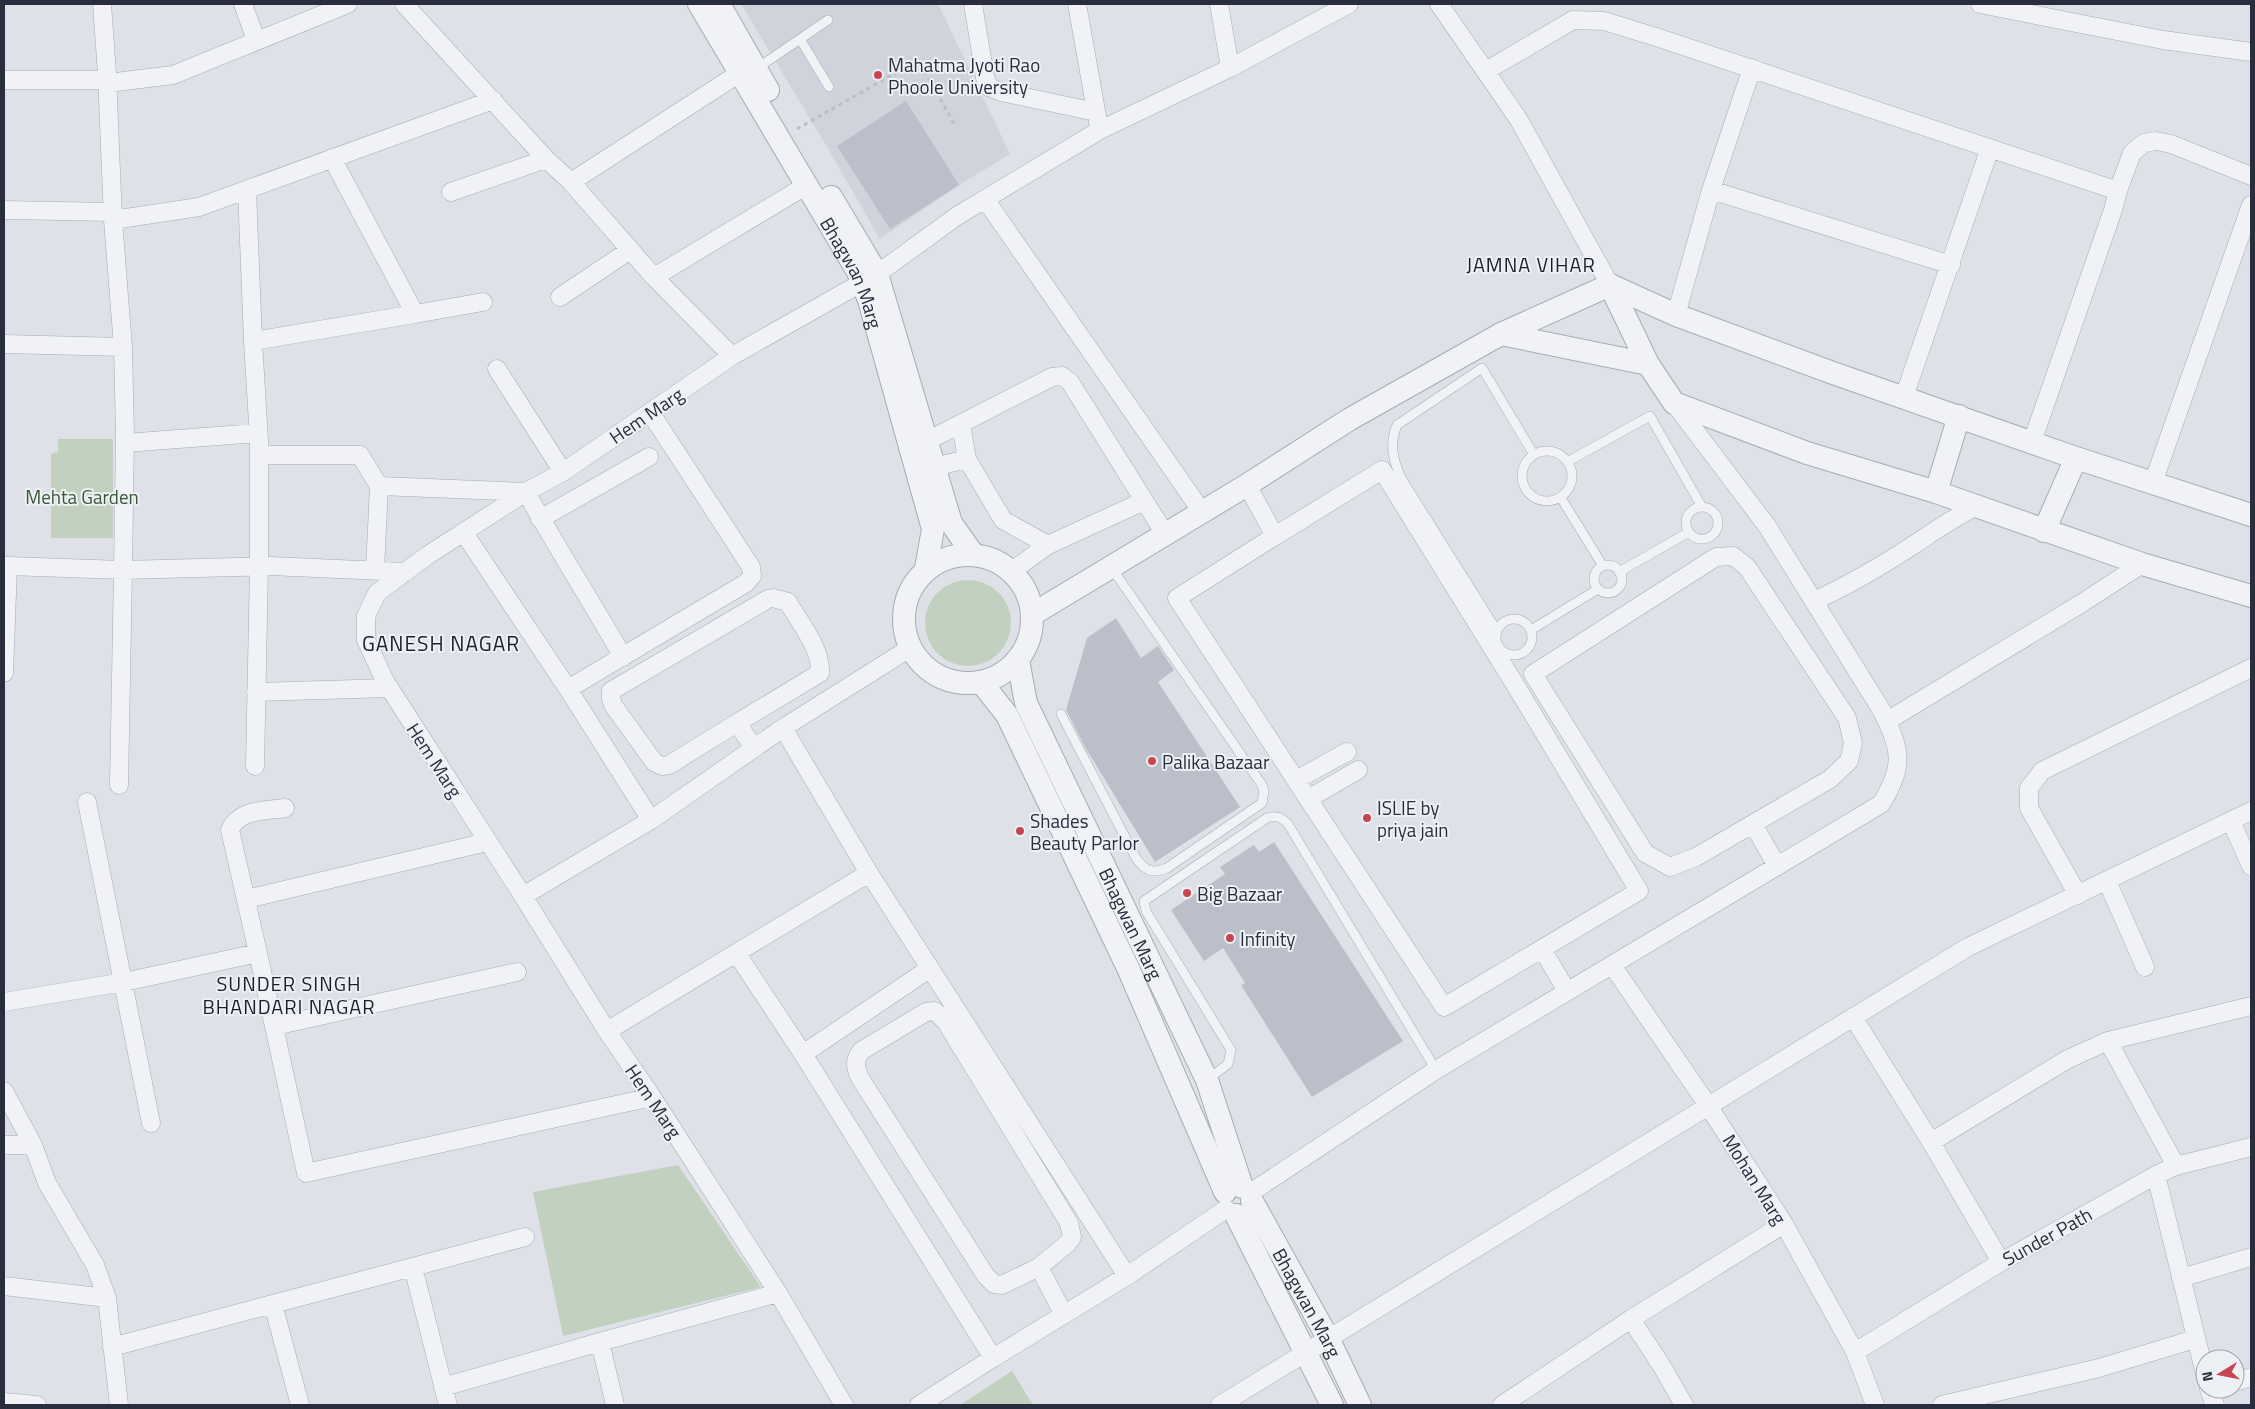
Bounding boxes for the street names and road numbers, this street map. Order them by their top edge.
street label: Bhagwan Marg [814,211,891,332]
street label: Hem Marg [603,379,689,451]
street label: Hem Marg [400,717,470,803]
street label: Bhagwan Marg [1092,862,1171,984]
street label: Hem Marg [618,1058,690,1144]
street label: Mohan Marg [1716,1128,1794,1230]
street label: Sunder Path [1997,1199,2097,1273]
street label: Bhagwan Marg [1266,1242,1350,1362]

